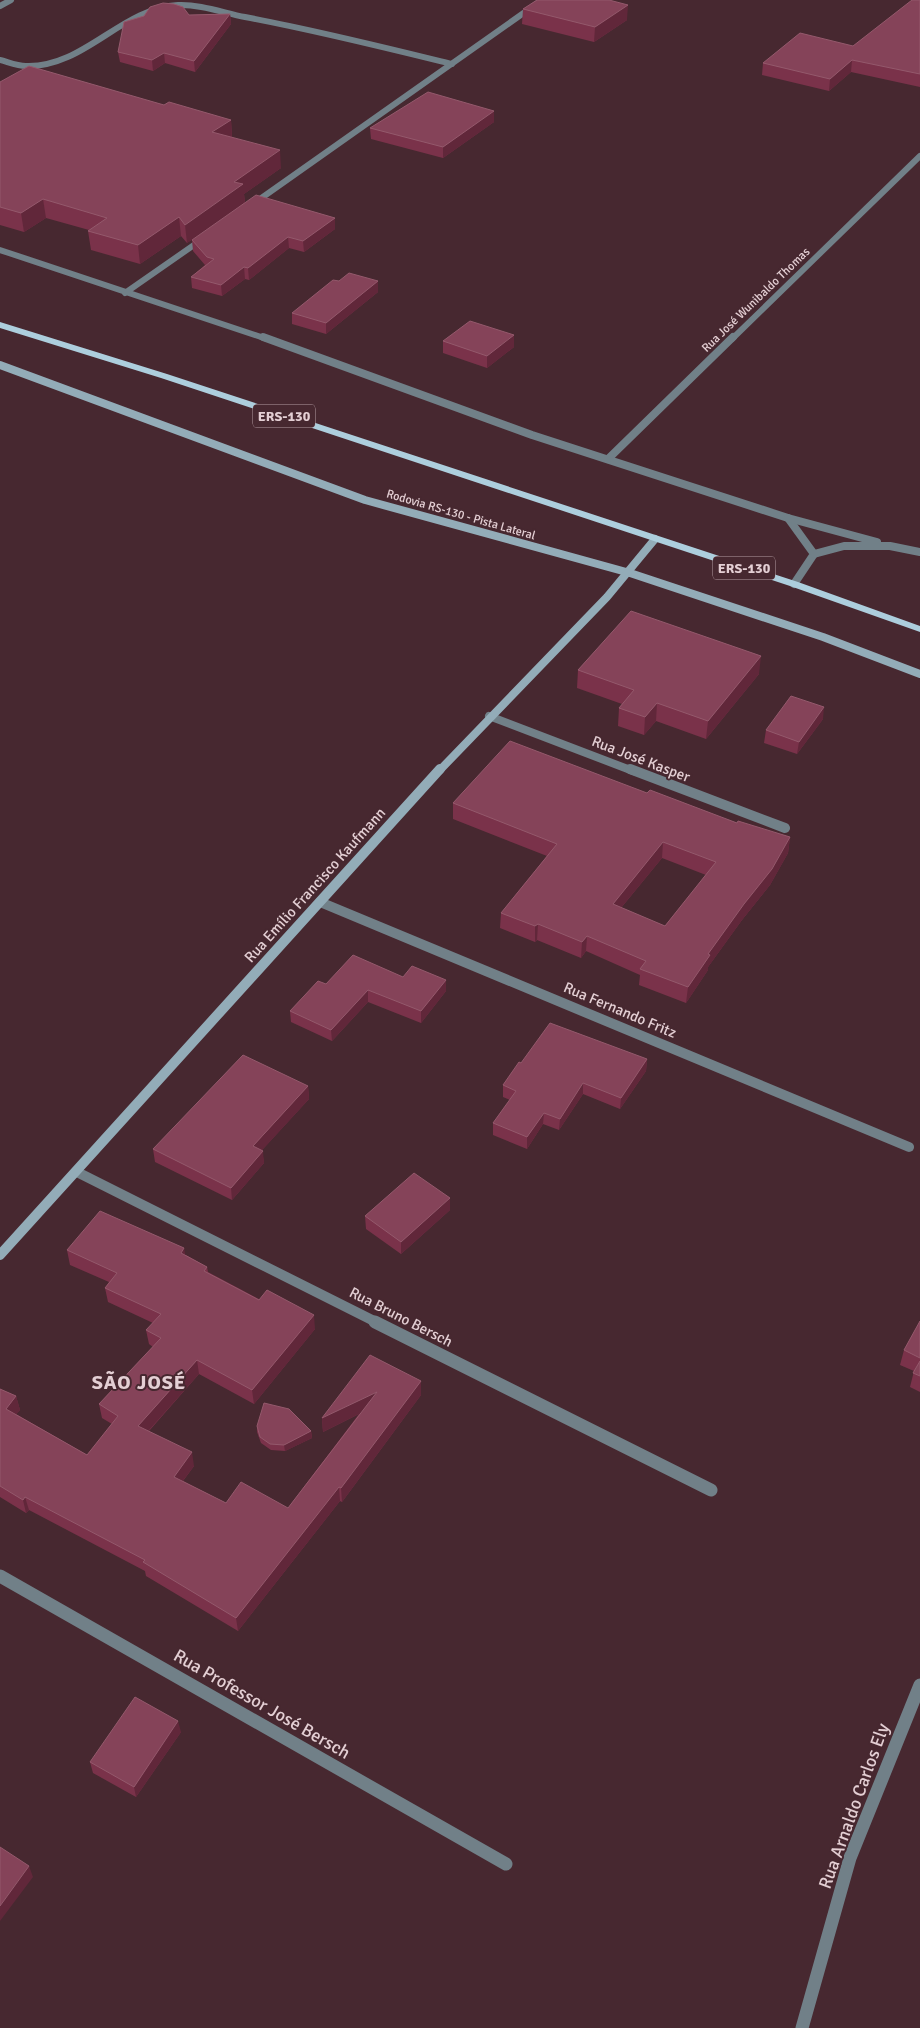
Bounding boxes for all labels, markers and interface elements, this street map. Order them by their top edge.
street label: Rua José Wunibaldo Thomas [699,244,813,356]
road number: ERS-130 [253,404,315,428]
street label: Rodovia RS-130 - Pista Lateral [385,487,538,544]
road number: ERS-130 [713,556,775,580]
street label: Rua José Kasper [589,732,693,786]
street label: Rua Emílio Francisco Kaufmann [241,804,389,966]
street label: Rua Fernando Fritz [561,978,679,1042]
street label: Rua Bruno Bersch [346,1283,456,1351]
district label: SÃO JOSÉ [92,1370,186,1395]
street label: Rua Professor José Bersch [170,1644,354,1764]
street label: Rua Arnaldo Carlos Ely [814,1720,894,1892]

